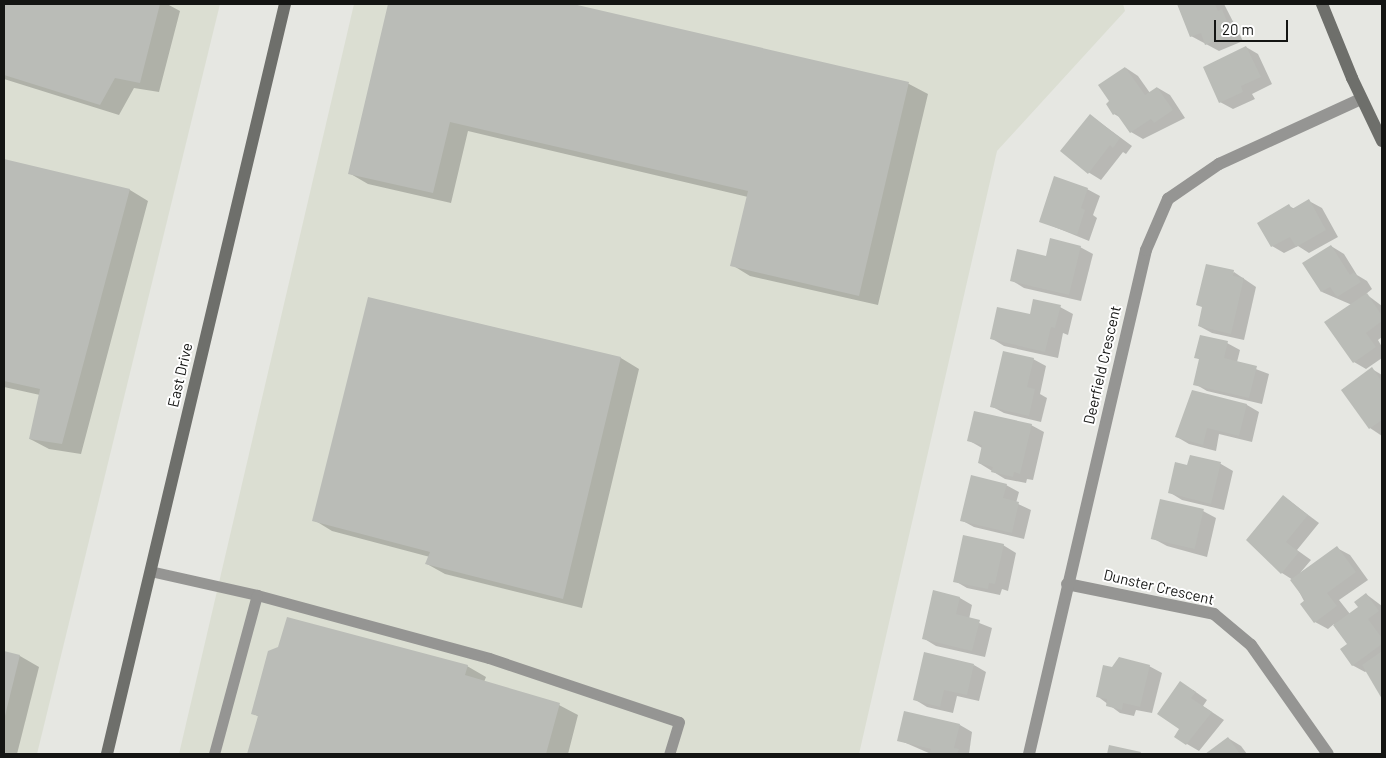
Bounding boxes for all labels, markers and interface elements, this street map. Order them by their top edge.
scale bar [1216,10,1290,42]
text: 20 m [1222,20,1254,38]
street label: Deerfield Crescent [1080,304,1124,426]
street label: East Drive [164,341,196,409]
street label: Dunster Crescent [1102,566,1216,608]

